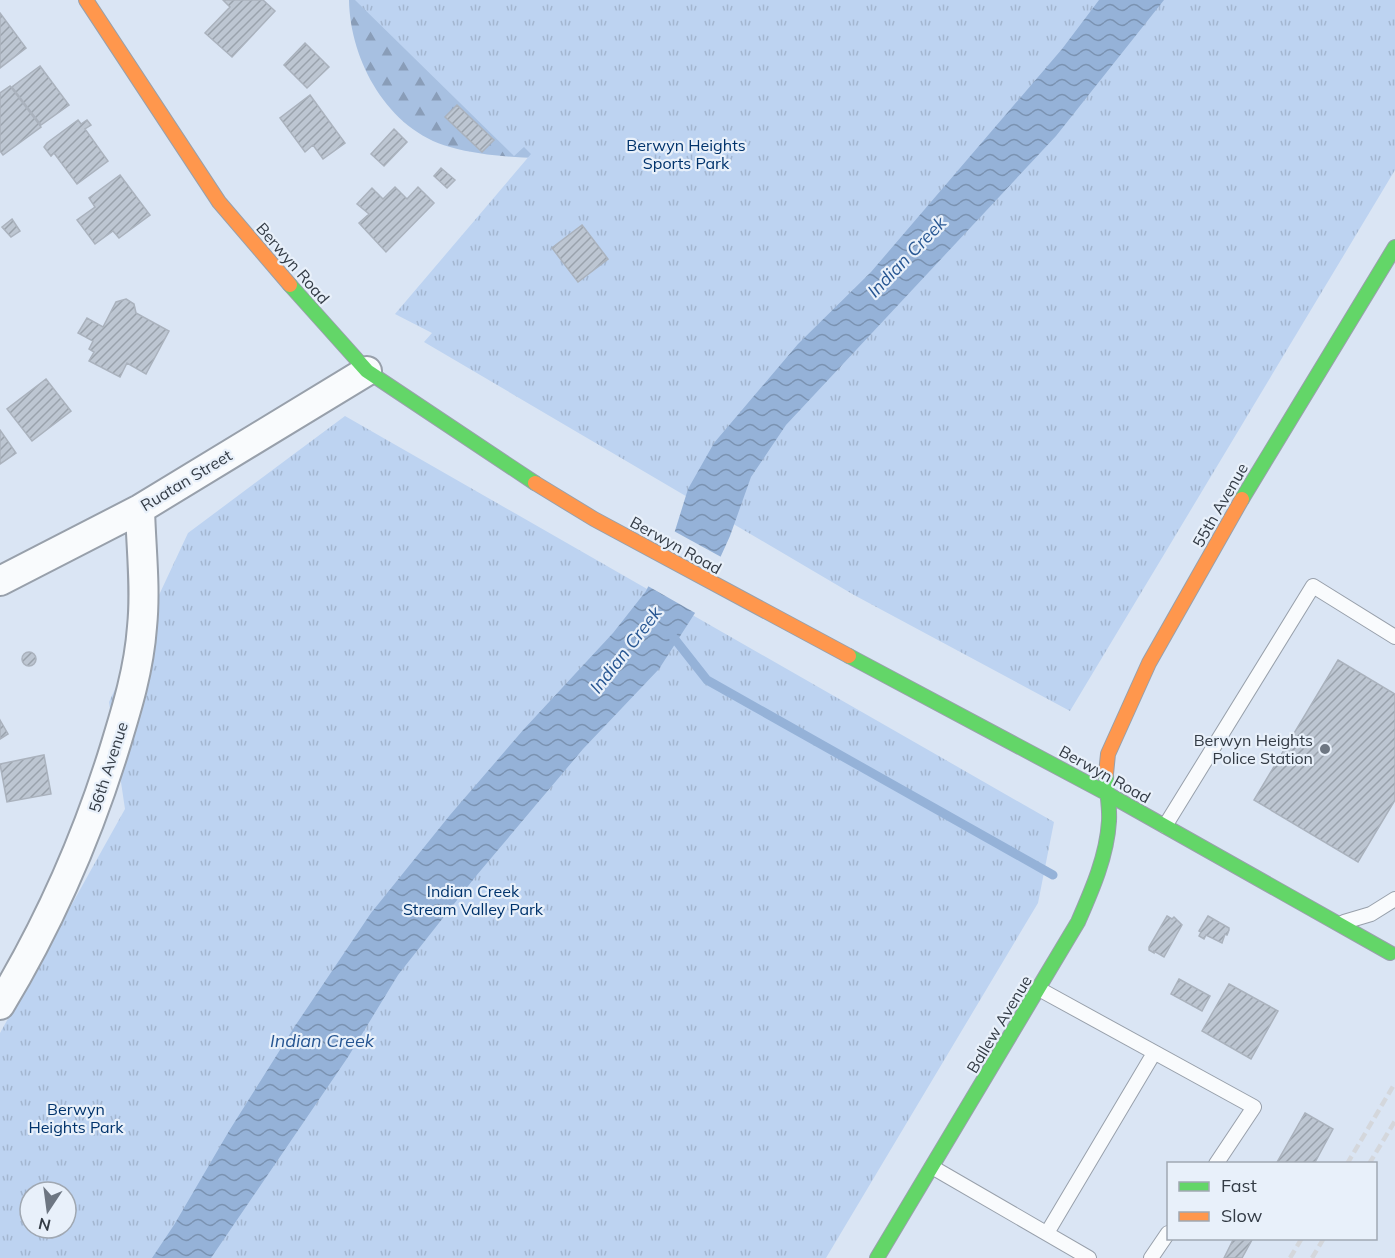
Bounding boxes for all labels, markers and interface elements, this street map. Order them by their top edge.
park label: Berwyn Heights Sports Park [626,135,746,173]
water label: Indian Creek [862,211,952,302]
street label: Berwyn Road [252,218,334,308]
street label: Ruatan Street [137,445,236,515]
street label: 55th Avenue [1188,459,1252,551]
street label: Berwyn Road [627,512,725,578]
water label: Indian Creek [585,601,667,698]
street label: 56th Avenue [84,719,132,815]
place label: Berwyn Heights Police Station [1194,730,1313,768]
street label: Berwyn Road [1056,741,1154,807]
marker: Berwyn Heights Police Station [1318,742,1332,756]
park label: Indian Creek Stream Valley Park [403,881,544,919]
street label: Ballew Avenue [962,971,1036,1077]
water label: Indian Creek [270,1029,375,1052]
park label: Berwyn Heights Park [28,1099,124,1137]
legend [1167,1162,1377,1240]
text: Fast [1221,1174,1257,1197]
north arrow [18,1180,78,1240]
text: Slow [1221,1204,1263,1227]
text: N [36,1214,53,1236]

